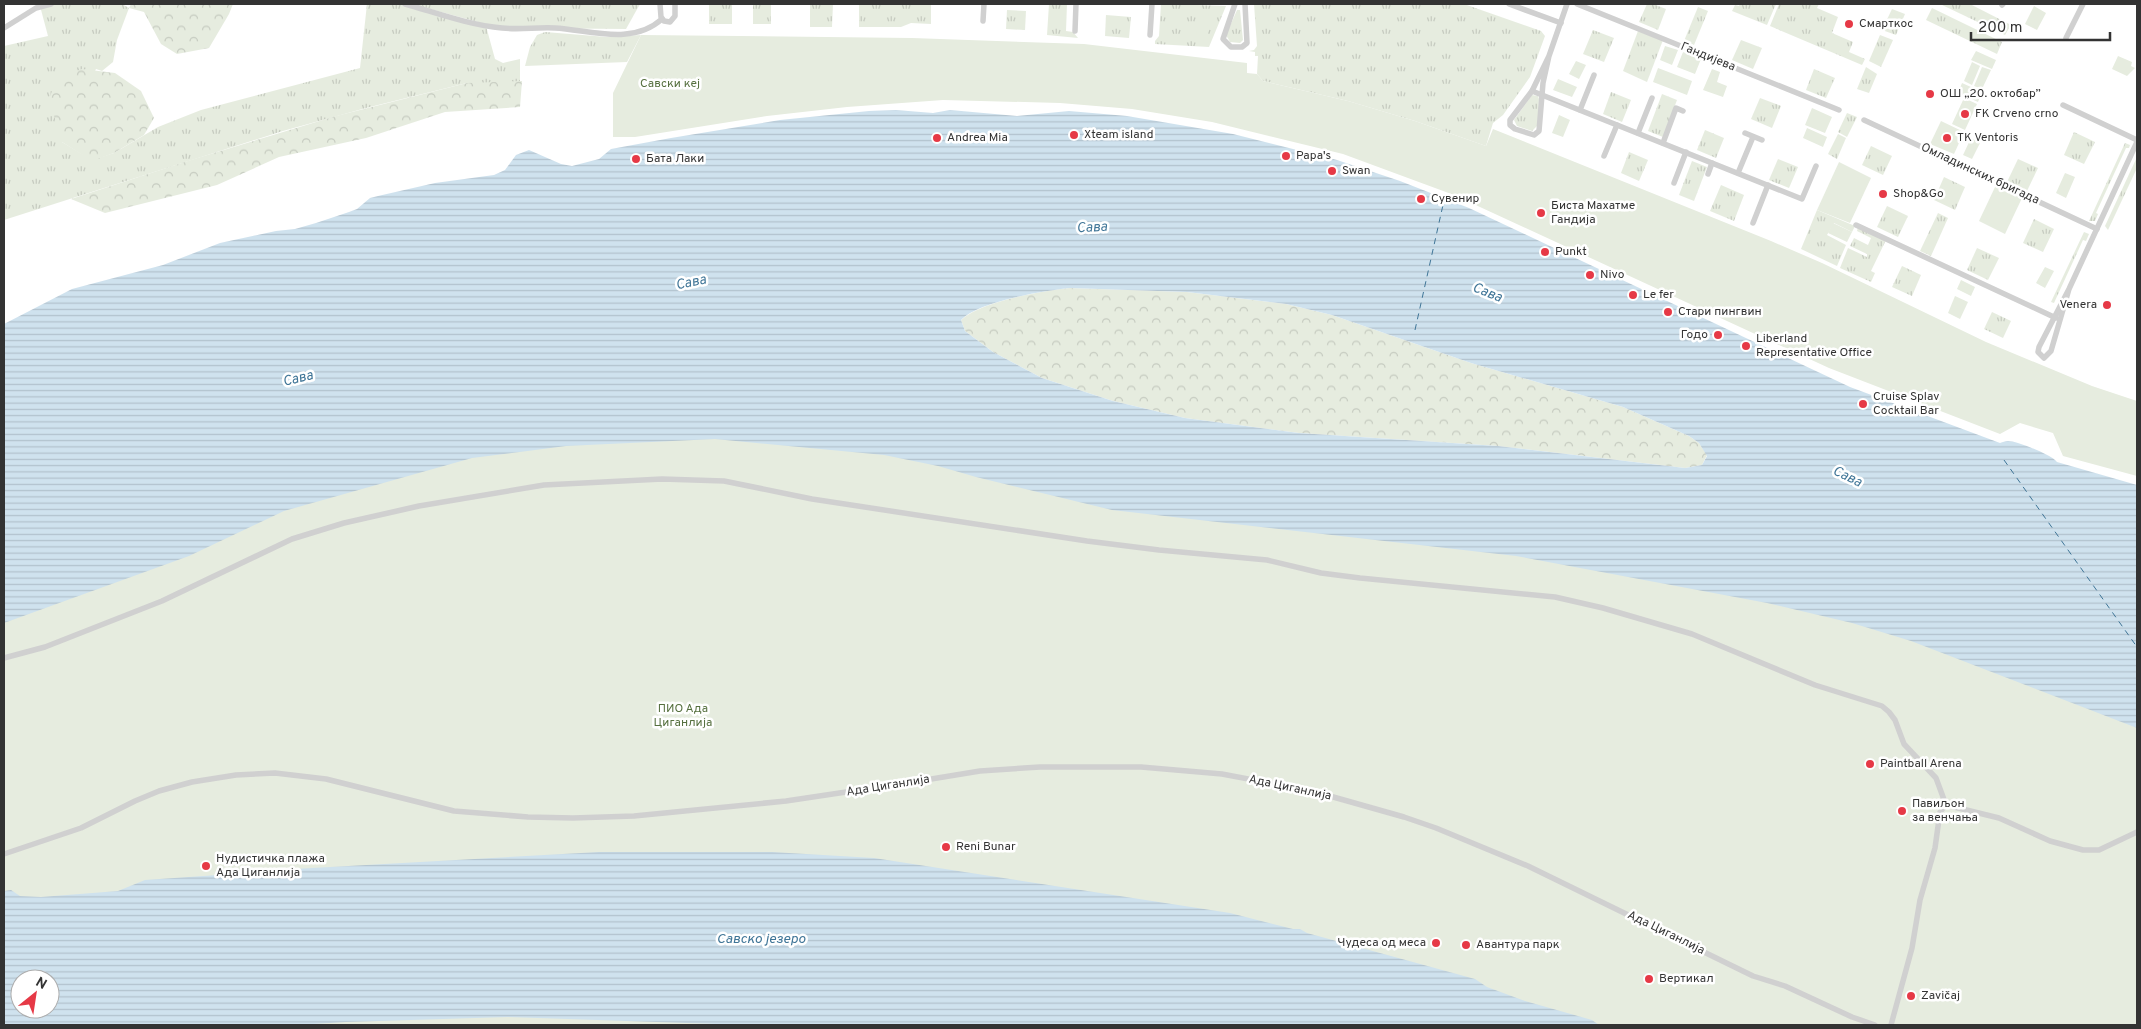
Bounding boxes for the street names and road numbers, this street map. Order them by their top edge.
street label: Гандијева [1678,39,1738,75]
street label: Омладинских бригада [1918,140,2042,208]
street label: Ада Циганлија [1247,771,1333,805]
street label: Ада Циганлија [845,772,931,800]
street label: Ада Циганлија [1625,907,1707,959]

